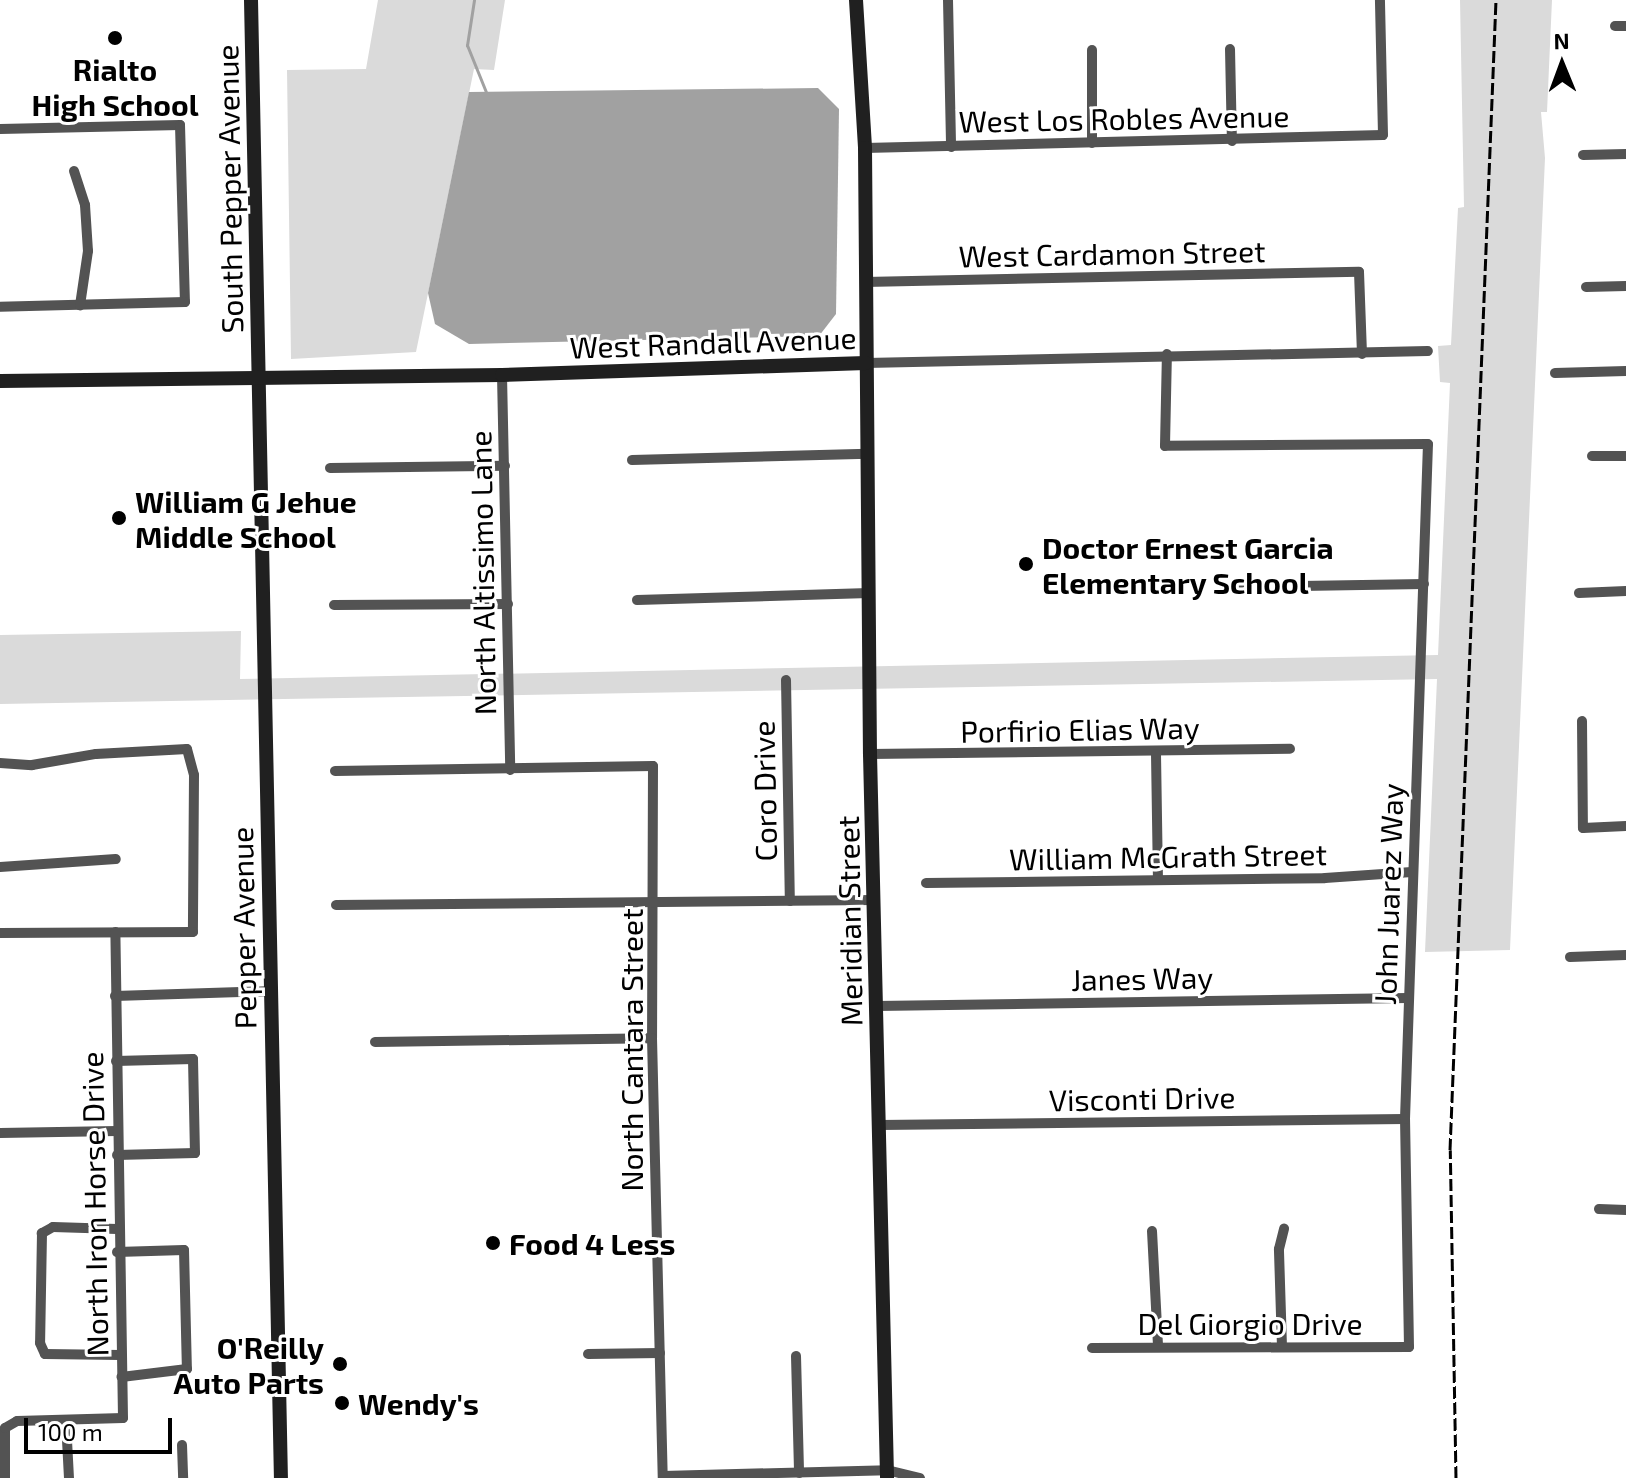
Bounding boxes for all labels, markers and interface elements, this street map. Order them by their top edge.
north arrow [1522,24,1602,104]
text: N [1553,27,1570,53]
marker: Rialto High School [106,29,124,47]
street label: South Pepper Avenue [208,44,250,334]
place label: Rialto High School [31,51,199,122]
street label: West Los Robles Avenue [958,97,1290,139]
street label: West Cardamon Street [958,232,1266,274]
street label: West Randall Avenue [568,319,858,365]
street label: North Altissimo Lane [462,430,502,716]
place label: William G Jehue Middle School [135,483,357,554]
marker: William G Jehue Middle School [110,509,128,527]
place label: Doctor Ernest Garcia Elementary School [1042,529,1334,600]
marker: Doctor Ernest Garcia Elementary School [1017,555,1035,573]
street label: Porfirio Elias Way [960,709,1200,749]
street label: Coro Drive [745,720,783,862]
street label: John Juarez Way [1366,782,1410,1006]
street label: Meridian Street [829,815,869,1027]
street label: Pepper Avenue [223,826,263,1030]
street label: William McGrath Street [1009,835,1327,877]
street label: North Cantara Street [613,908,649,1192]
street label: Janes Way [1070,959,1214,997]
street label: North Iron Horse Drive [73,1051,115,1357]
street label: Visconti Drive [1048,1078,1236,1118]
place label: Food 4 Less [509,1225,675,1261]
marker: Food 4 Less [484,1234,502,1252]
street label: Del Giorgio Drive [1137,1305,1363,1341]
place label: O'Reilly Auto Parts [174,1329,324,1400]
marker: O'Reilly Auto Parts [331,1355,349,1373]
place label: Wendy's [358,1385,479,1421]
marker: Wendy's [333,1394,351,1412]
scale bar [28,1402,176,1452]
text: 100 m [38,1417,103,1446]

